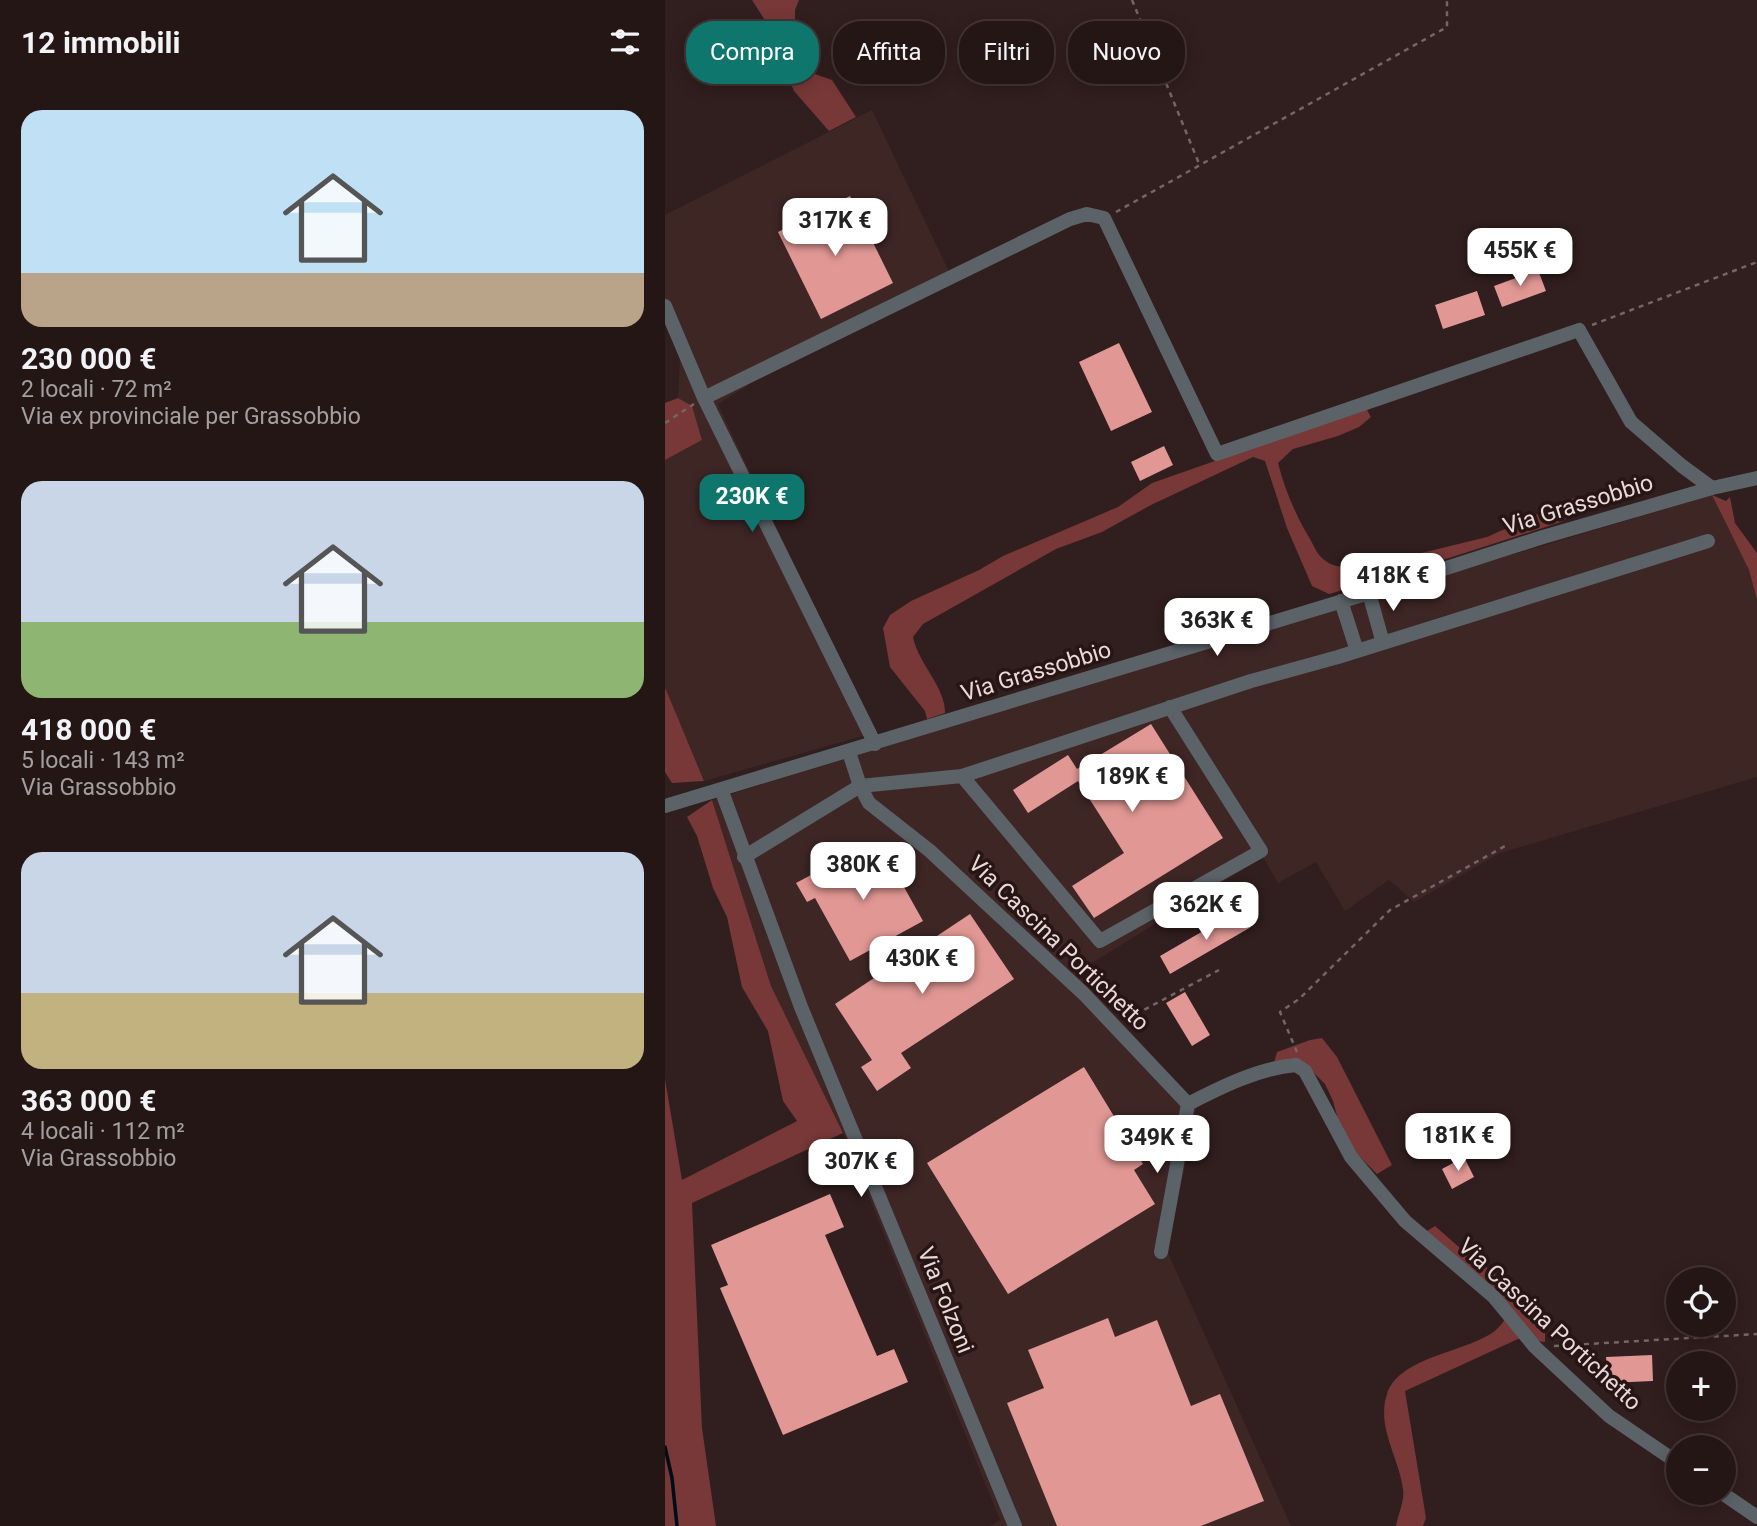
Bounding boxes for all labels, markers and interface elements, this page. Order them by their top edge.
chip: Compra [686,21,819,84]
chip: Affitta [833,21,945,84]
chip: Filtri [959,21,1054,84]
chip: Nuovo [1068,21,1185,84]
icon: filters [606,23,644,61]
text: 12 immobili [21,25,180,60]
icon: home [270,155,396,281]
pin: 317K € [778,198,892,258]
text: 317K € [798,207,872,234]
pin: 455K € [1463,229,1577,288]
text: 455K € [1483,237,1557,264]
text: 230 000 € [21,341,156,376]
text: 2 locali · 72 m² [21,376,172,403]
text: Via ex provinciale per Grassobbio [21,403,361,430]
street label: Via Grassobbio [1500,469,1656,540]
pin: 230K € [695,475,809,534]
text: 230K € [715,483,789,510]
icon: home [270,526,396,652]
pin: 418K € [1336,554,1450,613]
text: 418K € [1356,562,1430,589]
pin: 363K € [1160,598,1274,658]
text: 363K € [1180,607,1254,634]
street label: Via Grassobbio [958,636,1114,707]
text: 418 000 € [21,712,156,747]
text: 5 locali · 143 m² [21,747,185,774]
pin: 189K € [1075,754,1189,814]
text: 189K € [1095,763,1169,790]
text: Via Grassobbio [21,774,176,801]
pin: 380K € [806,842,920,902]
street label: Via Cascina Portichetto [963,850,1154,1036]
text: 380K € [826,851,900,878]
pin: 362K € [1149,883,1263,942]
text: 362K € [1169,891,1243,918]
icon: home [270,897,396,1023]
pin: 430K € [865,936,979,996]
text: 430K € [885,945,959,972]
text: 363 000 € [21,1083,156,1118]
pin: 181K € [1401,1114,1515,1173]
pin: 349K € [1100,1116,1214,1175]
text: 4 locali · 112 m² [21,1118,185,1145]
text: 181K € [1421,1122,1495,1149]
text: 349K € [1120,1124,1194,1151]
pin: 307K € [804,1140,918,1199]
text: Via Grassobbio [21,1145,176,1172]
text: 307K € [824,1148,898,1175]
street label: Via Cascina Portichetto [1453,1233,1647,1416]
street label: Via Folzoni [912,1243,979,1357]
map controls [1666,1267,1736,1505]
button: locate [1666,1267,1736,1337]
button: + [1666,1351,1736,1421]
button: − [1666,1435,1736,1505]

